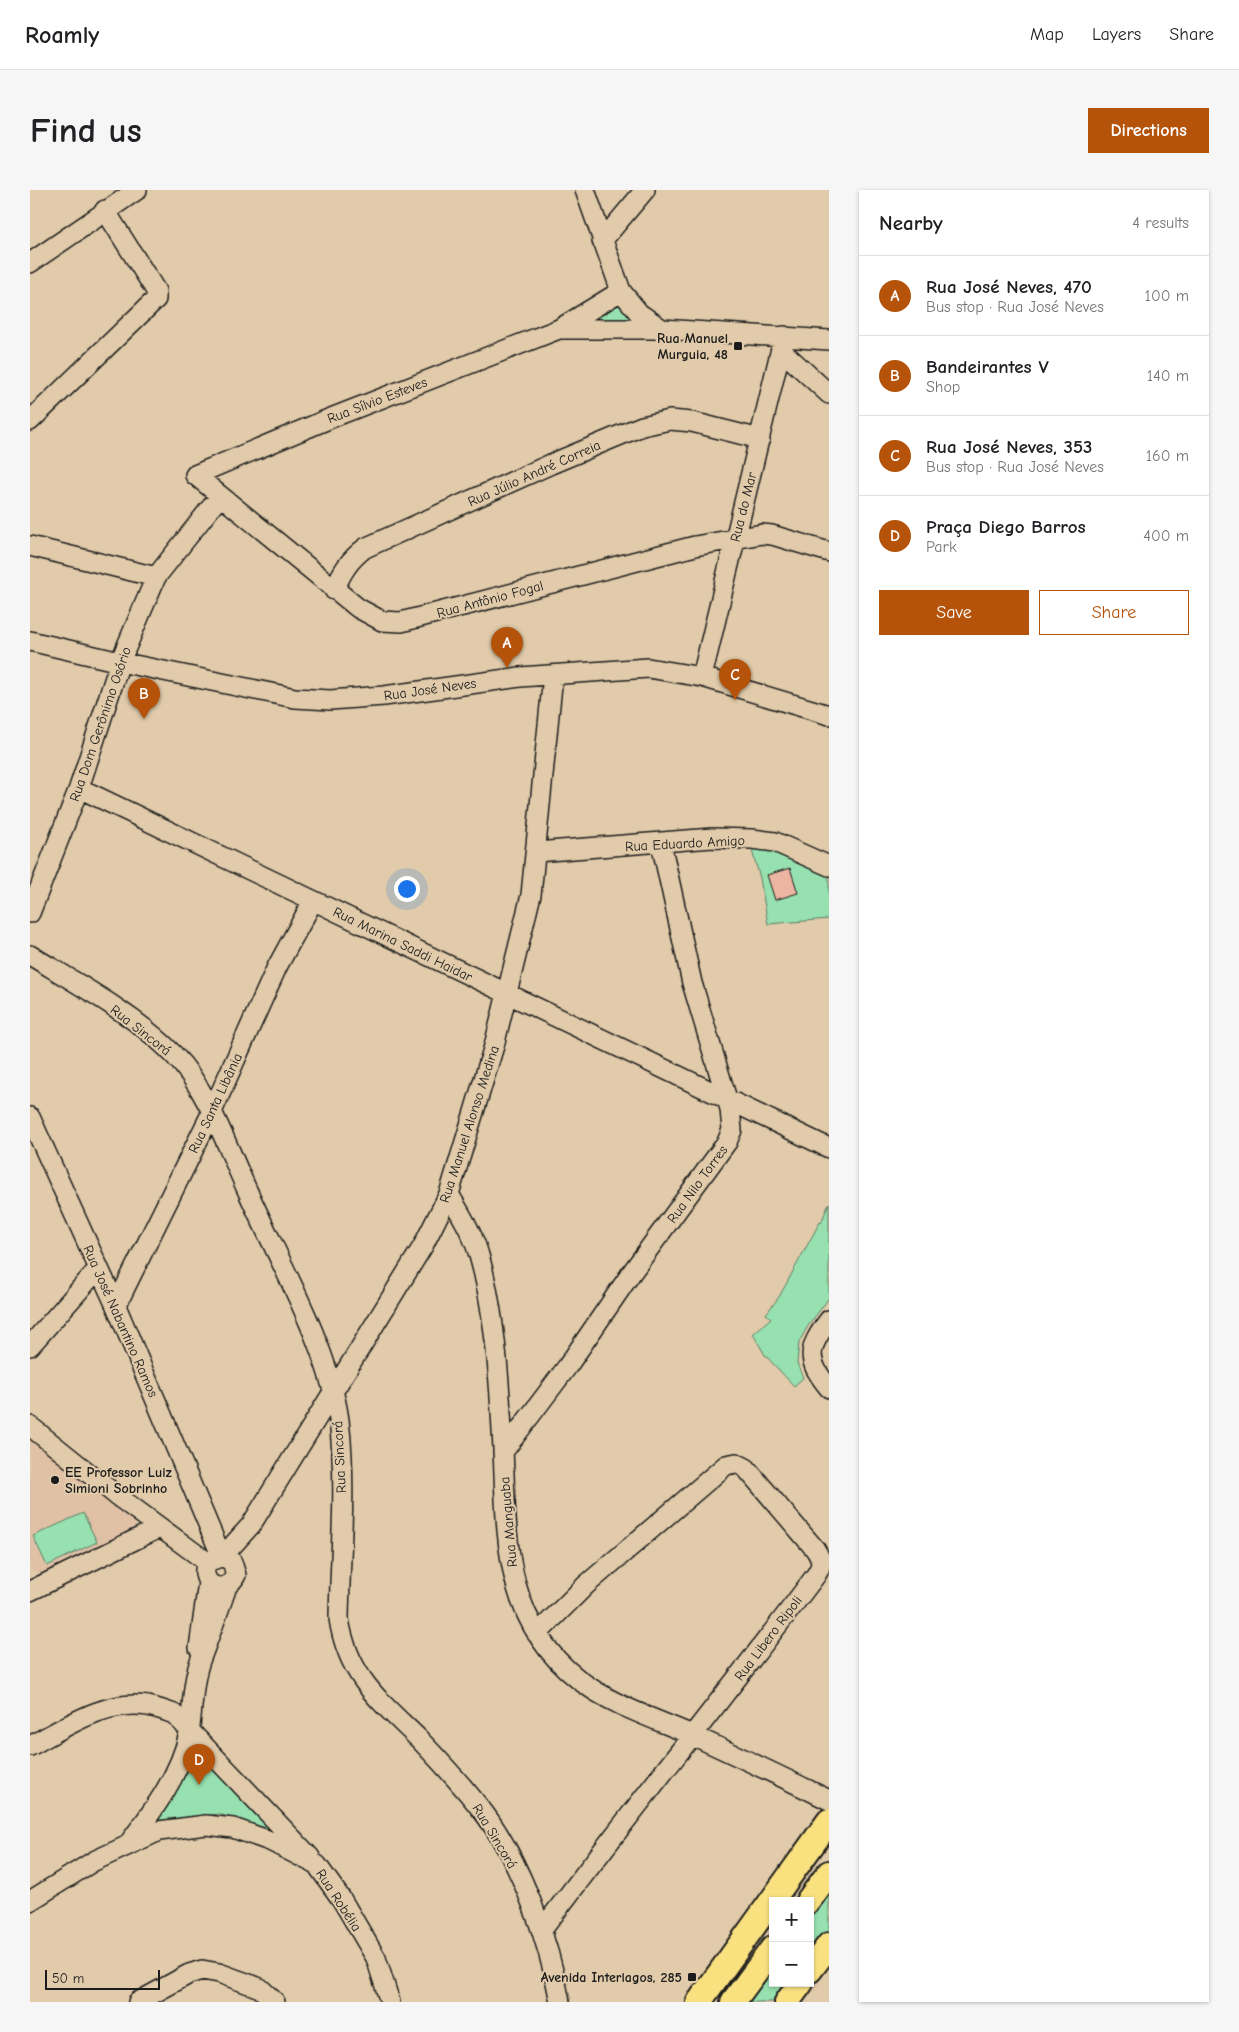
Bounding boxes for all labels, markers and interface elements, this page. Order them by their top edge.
text: Roamly [25,21,99,49]
text: Map [1030,24,1064,45]
text: Layers [1092,24,1141,45]
text: Share [1169,24,1214,45]
button: Directions [1088,108,1209,153]
text: Find us [30,110,142,151]
text: Nearby [879,211,943,235]
text: 4 results [1132,214,1189,232]
text: Rua José Neves, 470 [926,276,1092,298]
text: A [891,287,899,305]
text: 100 m [1145,287,1189,305]
text: Bus stop · Rua José Neves [926,298,1104,316]
place label: Rua Manuel Murguia, 48 [657,330,728,363]
marker: Rua Manuel Murguia, 48 [732,340,744,352]
text: Bandeirantes V [926,356,1049,378]
text: B [890,367,900,385]
text: 140 m [1147,367,1189,385]
street label: Rua Sílvio Esteves [325,374,430,427]
text: Shop [926,378,960,396]
street label: Rua Júlio André Correia [465,436,603,510]
text: Rua José Neves, 353 [926,436,1092,458]
text: C [890,447,900,465]
text: 160 m [1146,447,1189,465]
text: Bus stop · Rua José Neves [926,458,1104,476]
street label: Rua do Mar [727,470,760,544]
text: Praça Diego Barros [926,516,1086,538]
text: D [890,527,900,545]
text: 400 m [1143,527,1189,545]
text: Park [926,538,957,556]
street label: Rua Antônio Fogal [435,577,545,622]
button: Save [879,590,1029,635]
button: Share [1039,590,1189,635]
pin: A [491,627,523,668]
street label: Rua Dom Gerônimo Osório [66,645,135,804]
pin: C [719,659,751,700]
street label: Rua José Neves [383,675,478,704]
pin: B [128,678,160,719]
street label: Rua Eduardo Amigo [625,832,745,855]
your location [394,876,420,902]
street label: Rua Marina Saddi Haidar [330,903,476,986]
street label: Rua Sincorá [107,1001,175,1059]
street label: Rua Manuel Alonso Medina [436,1043,503,1205]
street label: Rua Santa Libânia [185,1050,246,1156]
street label: Rua Nilo Torres [663,1142,731,1227]
street label: Rua José Nabantino Ramos [79,1243,162,1400]
street label: Rua Sincorá [329,1420,350,1494]
place label: EE Professor Luiz Simioni Sobrinho [65,1464,172,1497]
marker: EE Professor Luiz Simioni Sobrinho [49,1474,61,1486]
street label: Rua Manguaba [496,1476,521,1568]
street label: Rua Libero Ripoli [731,1592,806,1684]
pin: D [183,1744,215,1785]
street label: Rua Sincorá [469,1801,521,1872]
street label: Rua Robélia [312,1866,365,1935]
map controls [769,1897,814,1987]
button: + [769,1897,814,1942]
button: − [769,1942,814,1987]
scale bar [45,1967,160,1990]
place label: Avenida Interlagos, 285 [541,1969,682,1986]
text: 50 m [52,1970,84,1987]
marker: Avenida Interlagos, 285 [686,1971,698,1983]

